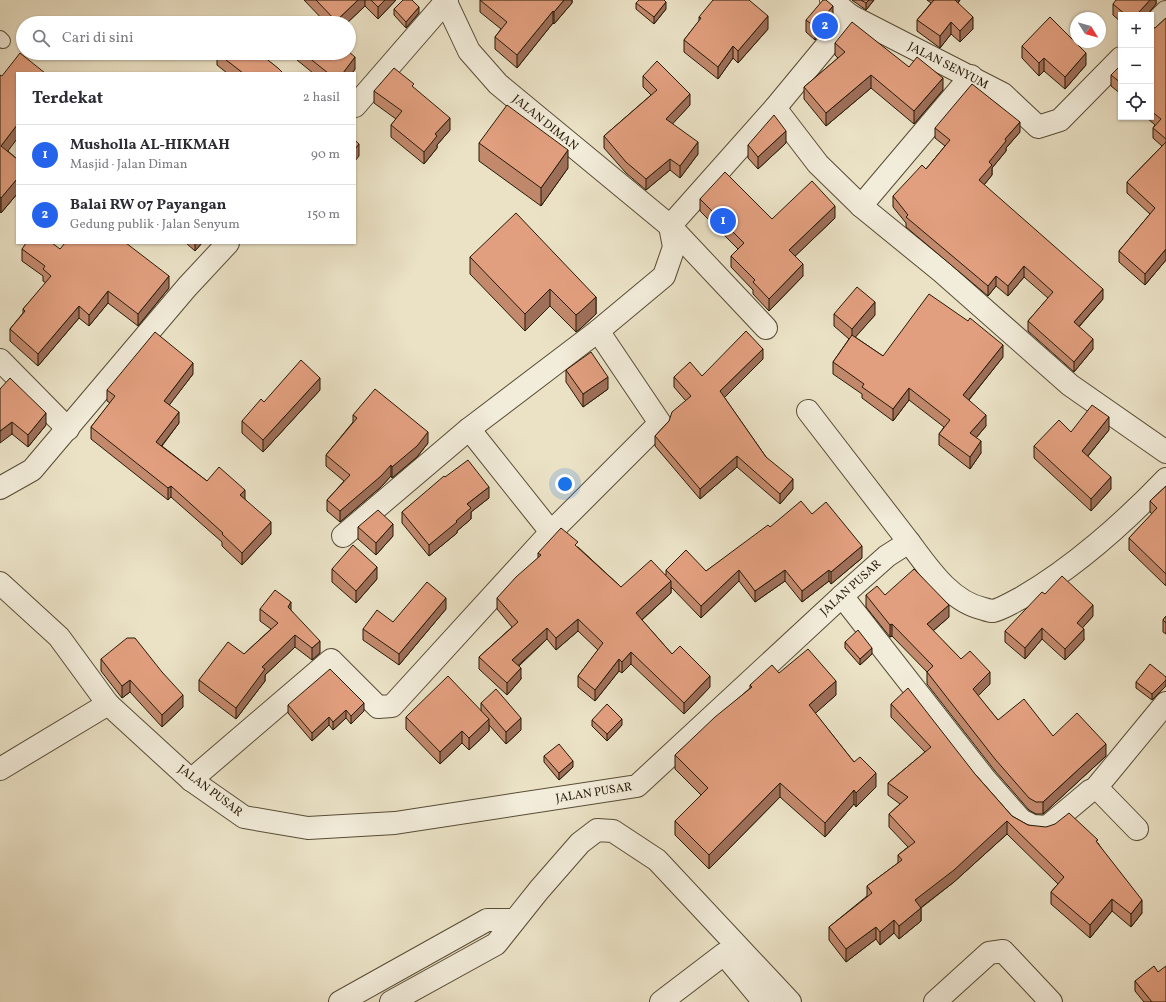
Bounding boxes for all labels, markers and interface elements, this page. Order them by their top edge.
pin: 2 [812,11,838,41]
north arrow [1070,12,1106,48]
map controls [1118,12,1154,120]
button: + [1118,12,1154,48]
search box [16,16,356,60]
icon: search [30,27,52,49]
text: Cari di sini [62,28,133,49]
street label: JALAN SENYUM [905,39,991,93]
button: − [1118,48,1154,84]
button: locate [1118,84,1154,120]
text: Terdekat [32,87,103,110]
text: 2 hasil [303,89,340,107]
street label: JALAN DIMAN [509,91,581,155]
text: Musholla AL-HIKMAH [70,135,230,156]
text: 1 [42,146,48,164]
text: 90 m [311,146,340,164]
text: Masjid · Jalan Diman [70,156,187,174]
text: Balai RW 07 Payangan [70,195,226,216]
text: 2 [42,206,48,224]
text: 150 m [307,206,340,224]
pin: 1 [710,206,736,236]
text: Gedung publik · Jalan Senyum [70,216,240,234]
your location [555,474,575,494]
street label: JALAN PUSAR [817,556,885,620]
street label: JALAN PUSAR [174,761,246,821]
street label: JALAN PUSAR [555,779,633,807]

